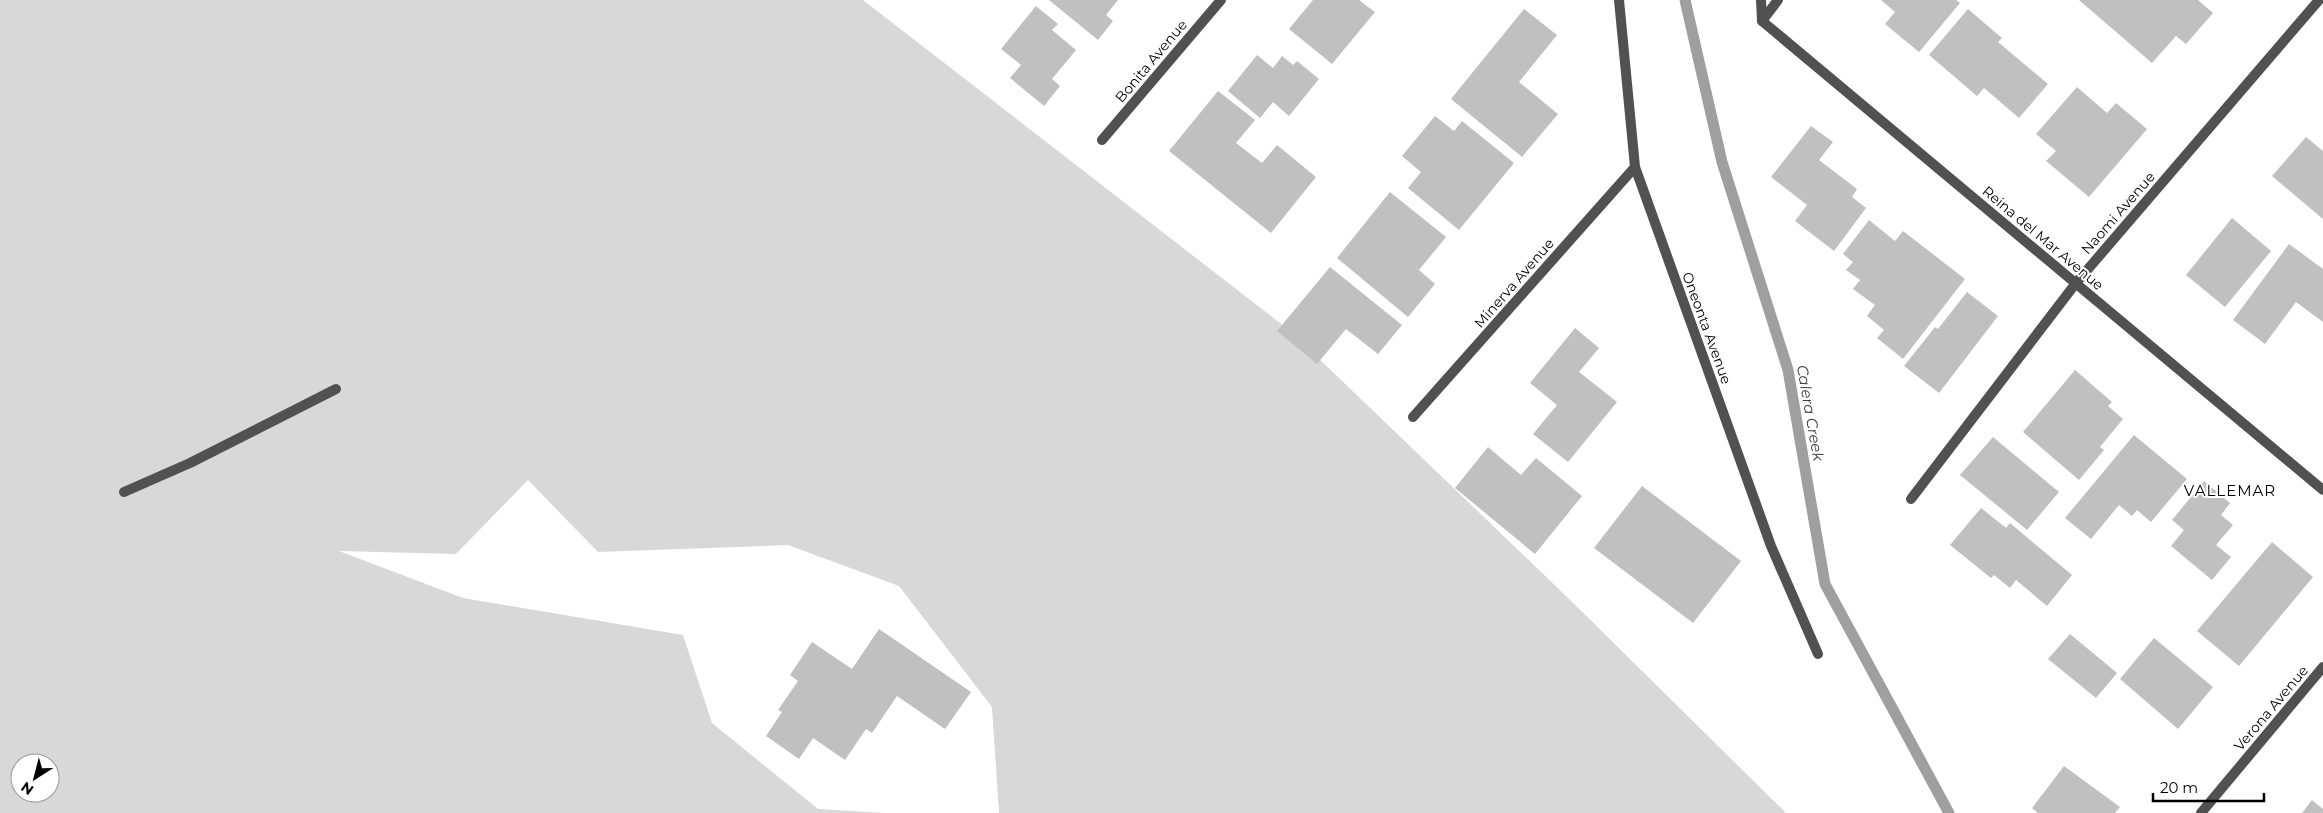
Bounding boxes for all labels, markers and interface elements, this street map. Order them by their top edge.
street label: Bonita Avenue [1111,16,1191,106]
street label: Naomi Avenue [2077,168,2159,258]
street label: Reina del Mar Avenue [1979,182,2107,294]
street label: Minerva Avenue [1470,234,1558,332]
street label: Oneonta Avenue [1678,269,1736,387]
water label: Calera Creek [1793,363,1828,464]
district label: VALLEMAR [2184,481,2276,500]
street label: Verona Avenue [2230,662,2312,754]
north arrow [10,753,60,803]
scale bar [2153,770,2264,802]
text: N [17,778,37,799]
text: 20 m [2160,778,2198,797]

